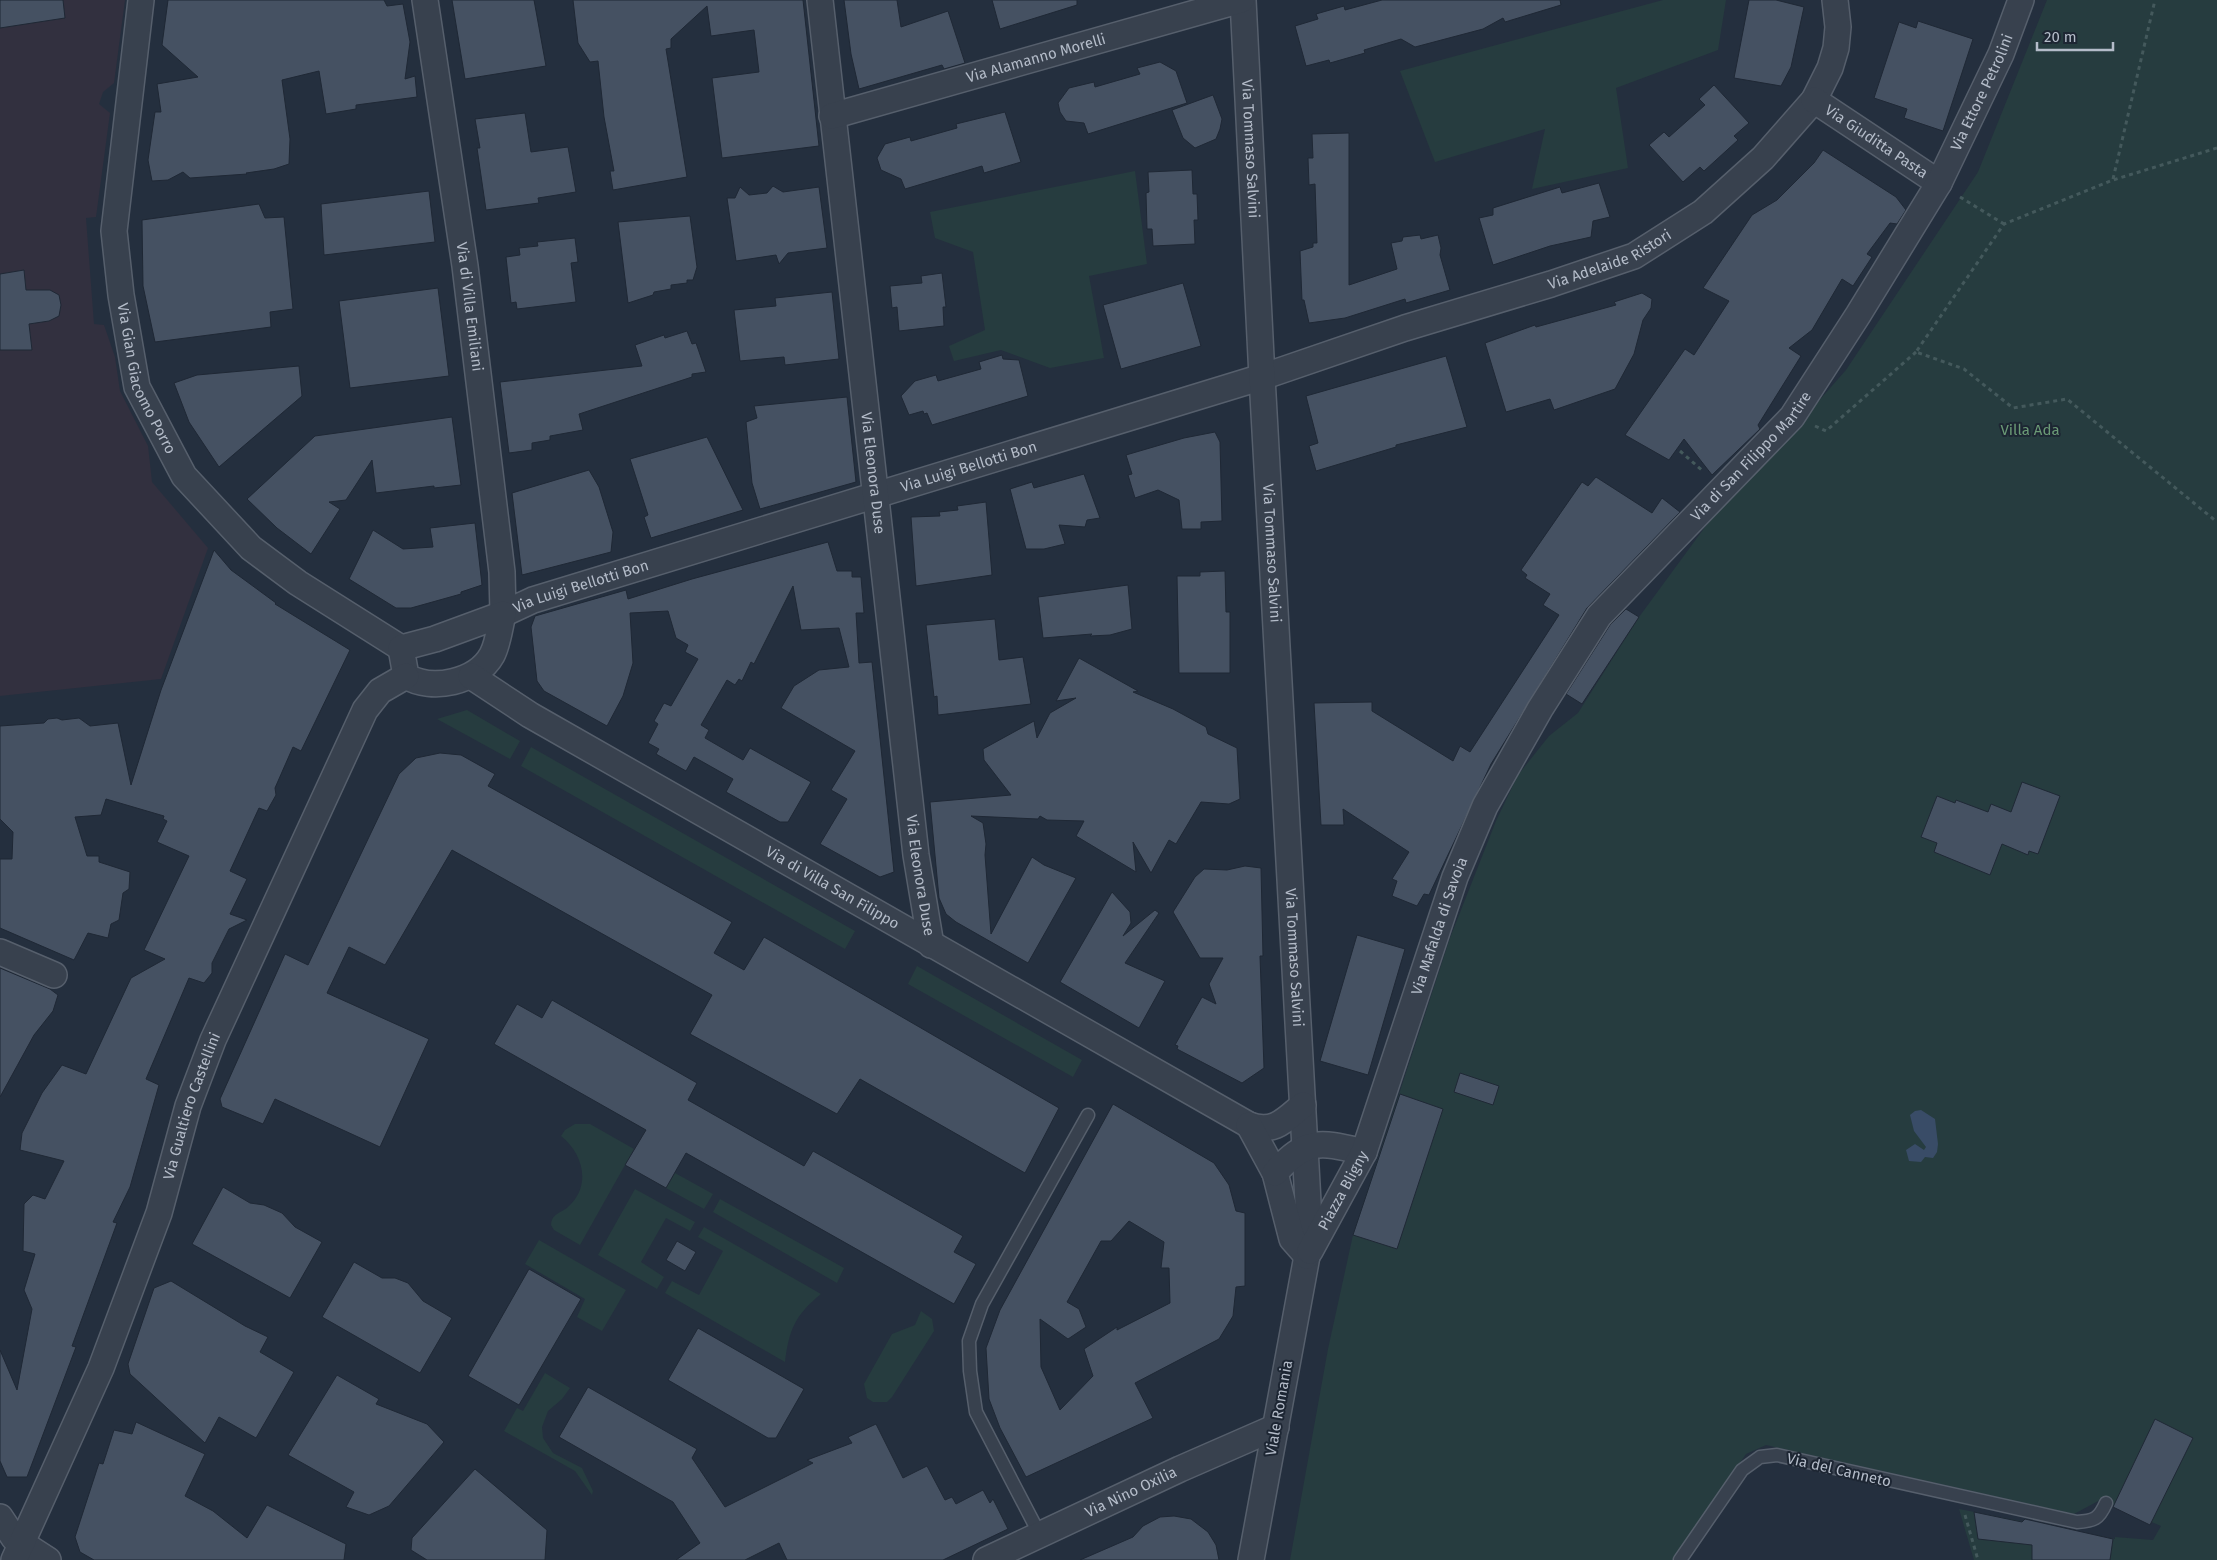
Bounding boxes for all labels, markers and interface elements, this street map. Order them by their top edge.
scale bar [2037,20,2113,52]
text: 20 m [2044,28,2077,46]
street label: Via Alamanno Morelli [964,30,1108,86]
street label: Via Ettore Petrolini [1947,31,2017,154]
street label: Via Tommaso Salvini [1238,79,1263,219]
street label: Via Giuditta Pasta [1822,101,1931,182]
street label: Via Adelaide Ristori [1546,226,1675,293]
street label: Via di Villa Emiliani [453,241,487,372]
street label: Via Gian Giacomo Porro [114,302,180,457]
street label: Via di San Filippo Martire [1687,388,1815,525]
street label: Via Eleonora Duse [857,411,889,535]
park label: Villa Ada [2000,421,2060,439]
street label: Via Luigi Bellotti Bon [898,437,1039,496]
street label: Via Tommaso Salvini [1259,483,1285,623]
street label: Via Luigi Bellotti Bon [510,556,651,617]
street label: Via Eleonora Duse [903,814,938,937]
street label: Via di Villa San Filippo [763,842,903,933]
street label: Via Mafalda di Savoia [1408,854,1471,997]
street label: Via Tommaso Salvini [1282,888,1307,1028]
street label: Via Gualtiero Castellini [159,1030,224,1182]
street label: Piazza Bligny [1314,1147,1372,1233]
street label: Viale Romania [1262,1359,1296,1457]
street label: Via del Canneto [1785,1449,1893,1491]
street label: Via Nino Oxilia [1082,1463,1180,1521]

